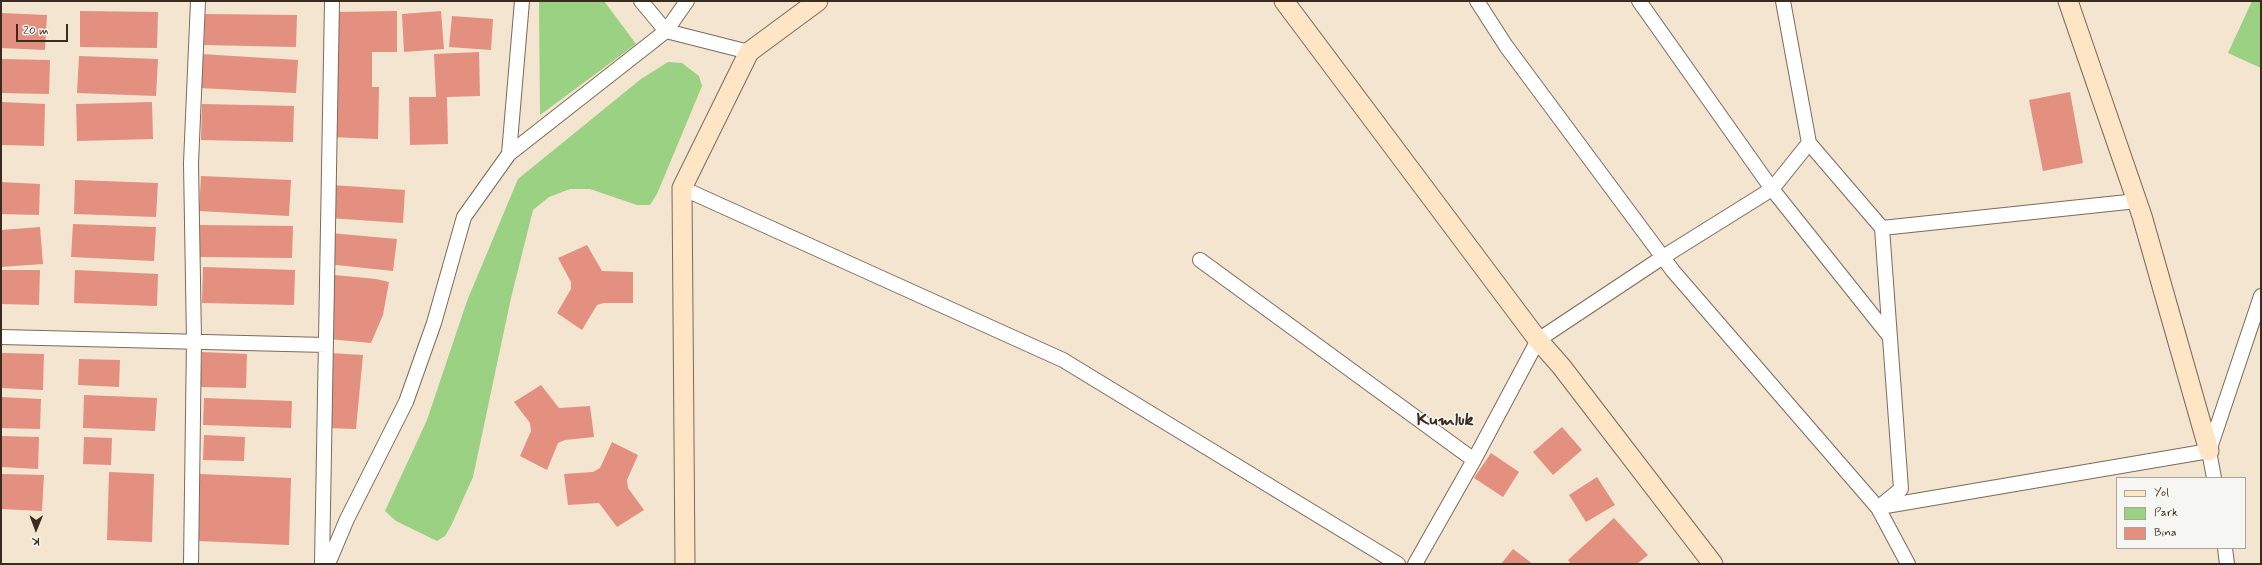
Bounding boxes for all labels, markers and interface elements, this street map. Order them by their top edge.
scale bar [18,16,70,42]
text: 20 m [23,23,49,39]
district label: Kumluk [1416,410,1474,432]
legend [2116,477,2246,549]
text: Yol [2154,485,2169,501]
text: Park [2154,505,2178,521]
north arrow [16,509,56,549]
text: Bina [2154,525,2177,541]
text: K [32,534,40,548]

